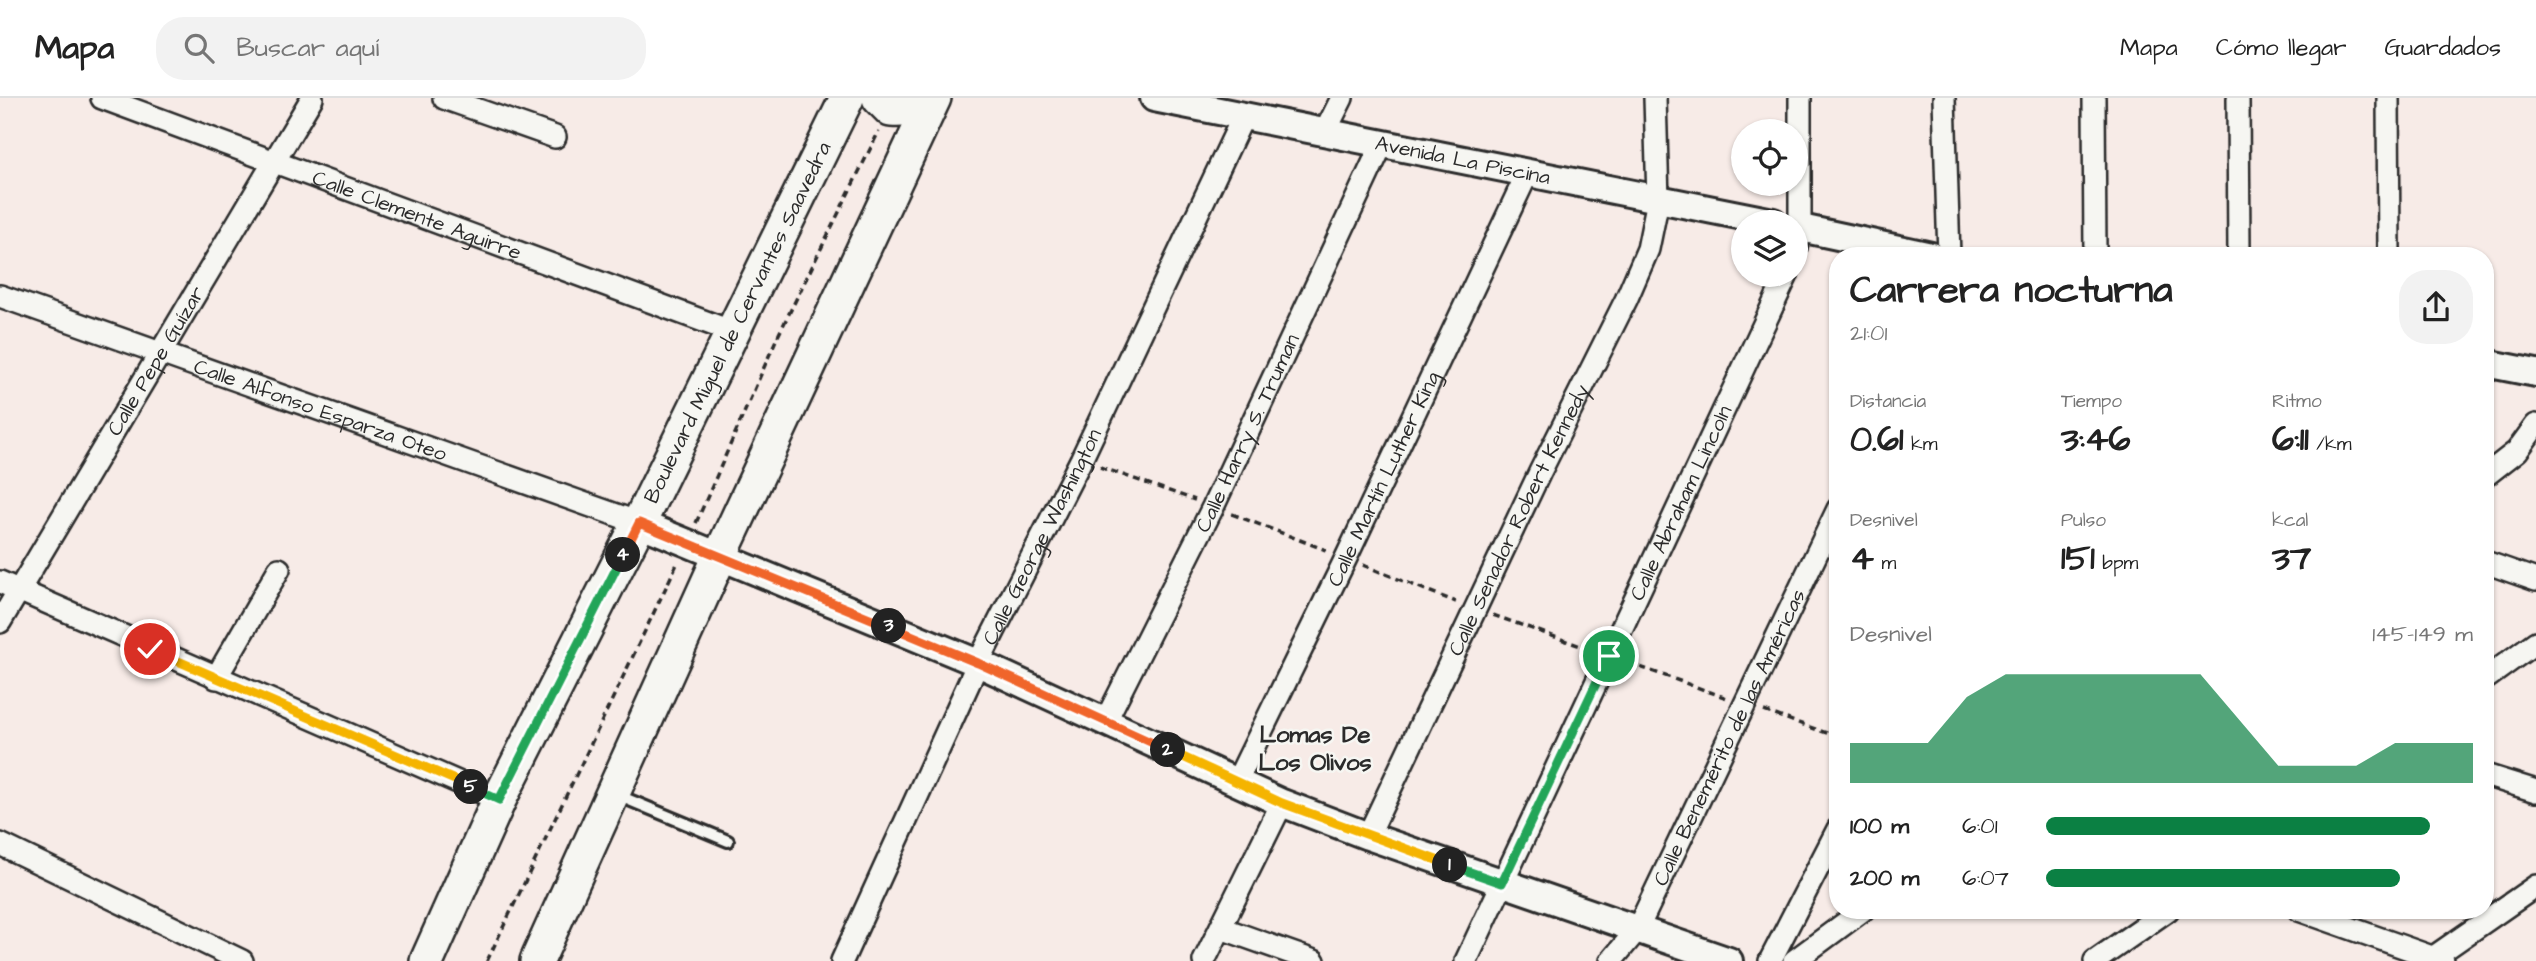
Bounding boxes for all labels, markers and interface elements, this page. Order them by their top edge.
search box [156,17,646,80]
text: Mapa [35,25,114,71]
icon: search [180,29,218,67]
text: Buscar aquí [236,30,379,66]
text: Mapa [2120,31,2178,65]
text: Cómo llegar [2216,31,2346,65]
text: Guardados [2384,31,2501,65]
map controls [1731,119,1808,287]
button: locate [1731,119,1808,196]
street label: Avenida La Piscina [1373,129,1553,192]
street label: Boulevard Miguel de Cervantes Saavedra [637,137,838,508]
street label: Calle Clemente Aguirre [308,163,525,267]
button: layers [1731,210,1808,287]
text: Carrera nocturna [1850,265,2173,317]
button: share [2399,270,2473,344]
street label: Calle Pepe Guízar [100,281,212,441]
text: 21:01 [1850,317,1887,349]
street label: Calle Harry S. Truman [1189,329,1307,537]
street label: Calle Alfonso Esparza Oteo [190,352,451,469]
street label: Calle Martín Luther King [1320,366,1449,591]
street label: Calle Senador Robert Kennedy [1441,379,1599,661]
text: Distancia [1850,388,1926,415]
text: Tiempo [2061,388,2122,415]
text: Ritmo [2272,388,2322,415]
street label: Calle Abraham Lincoln [1623,401,1739,605]
text: 0.61 [1850,415,1903,464]
text: 3:46 [2061,415,2130,464]
text: 6:11 [2272,415,2309,464]
street label: Calle George Washington [976,424,1109,650]
text: km [1903,431,1938,458]
text: /km [2309,431,2351,458]
text: Desnivel [1850,507,1918,534]
text: Pulso [2061,507,2106,534]
text: kcal [2272,507,2308,534]
text: 4 [1850,534,1874,583]
text: 151 [2061,534,2095,583]
text: 37 [2272,534,2311,583]
pin: 4 [606,538,640,573]
text: 4 [616,541,629,568]
text: m [1874,550,1896,577]
text: bpm [2095,550,2138,577]
street label: Calle Benemérito de las Américas [1646,584,1813,891]
pin: 3 [872,608,906,644]
text: 3 [884,612,893,639]
text: Desnivel [1850,618,1932,650]
text: 145–149 m [2372,618,2473,650]
pin [120,619,180,679]
pin [1579,626,1639,686]
icon: check [131,630,169,668]
icon: arrive [1590,637,1628,675]
district label: Lomas De Los Olivos [1258,718,1372,780]
pin: 2 [1150,732,1186,768]
text: 2 [1162,736,1173,763]
pin: 5 [454,770,489,804]
text: 5 [464,773,477,800]
text: 100 m [1850,810,1909,842]
text: 6:01 [1962,810,1998,842]
pin: 1 [1432,848,1468,882]
text: 1 [1448,851,1451,878]
text: 200 m [1850,862,1919,894]
text: 6:07 [1962,862,2009,894]

